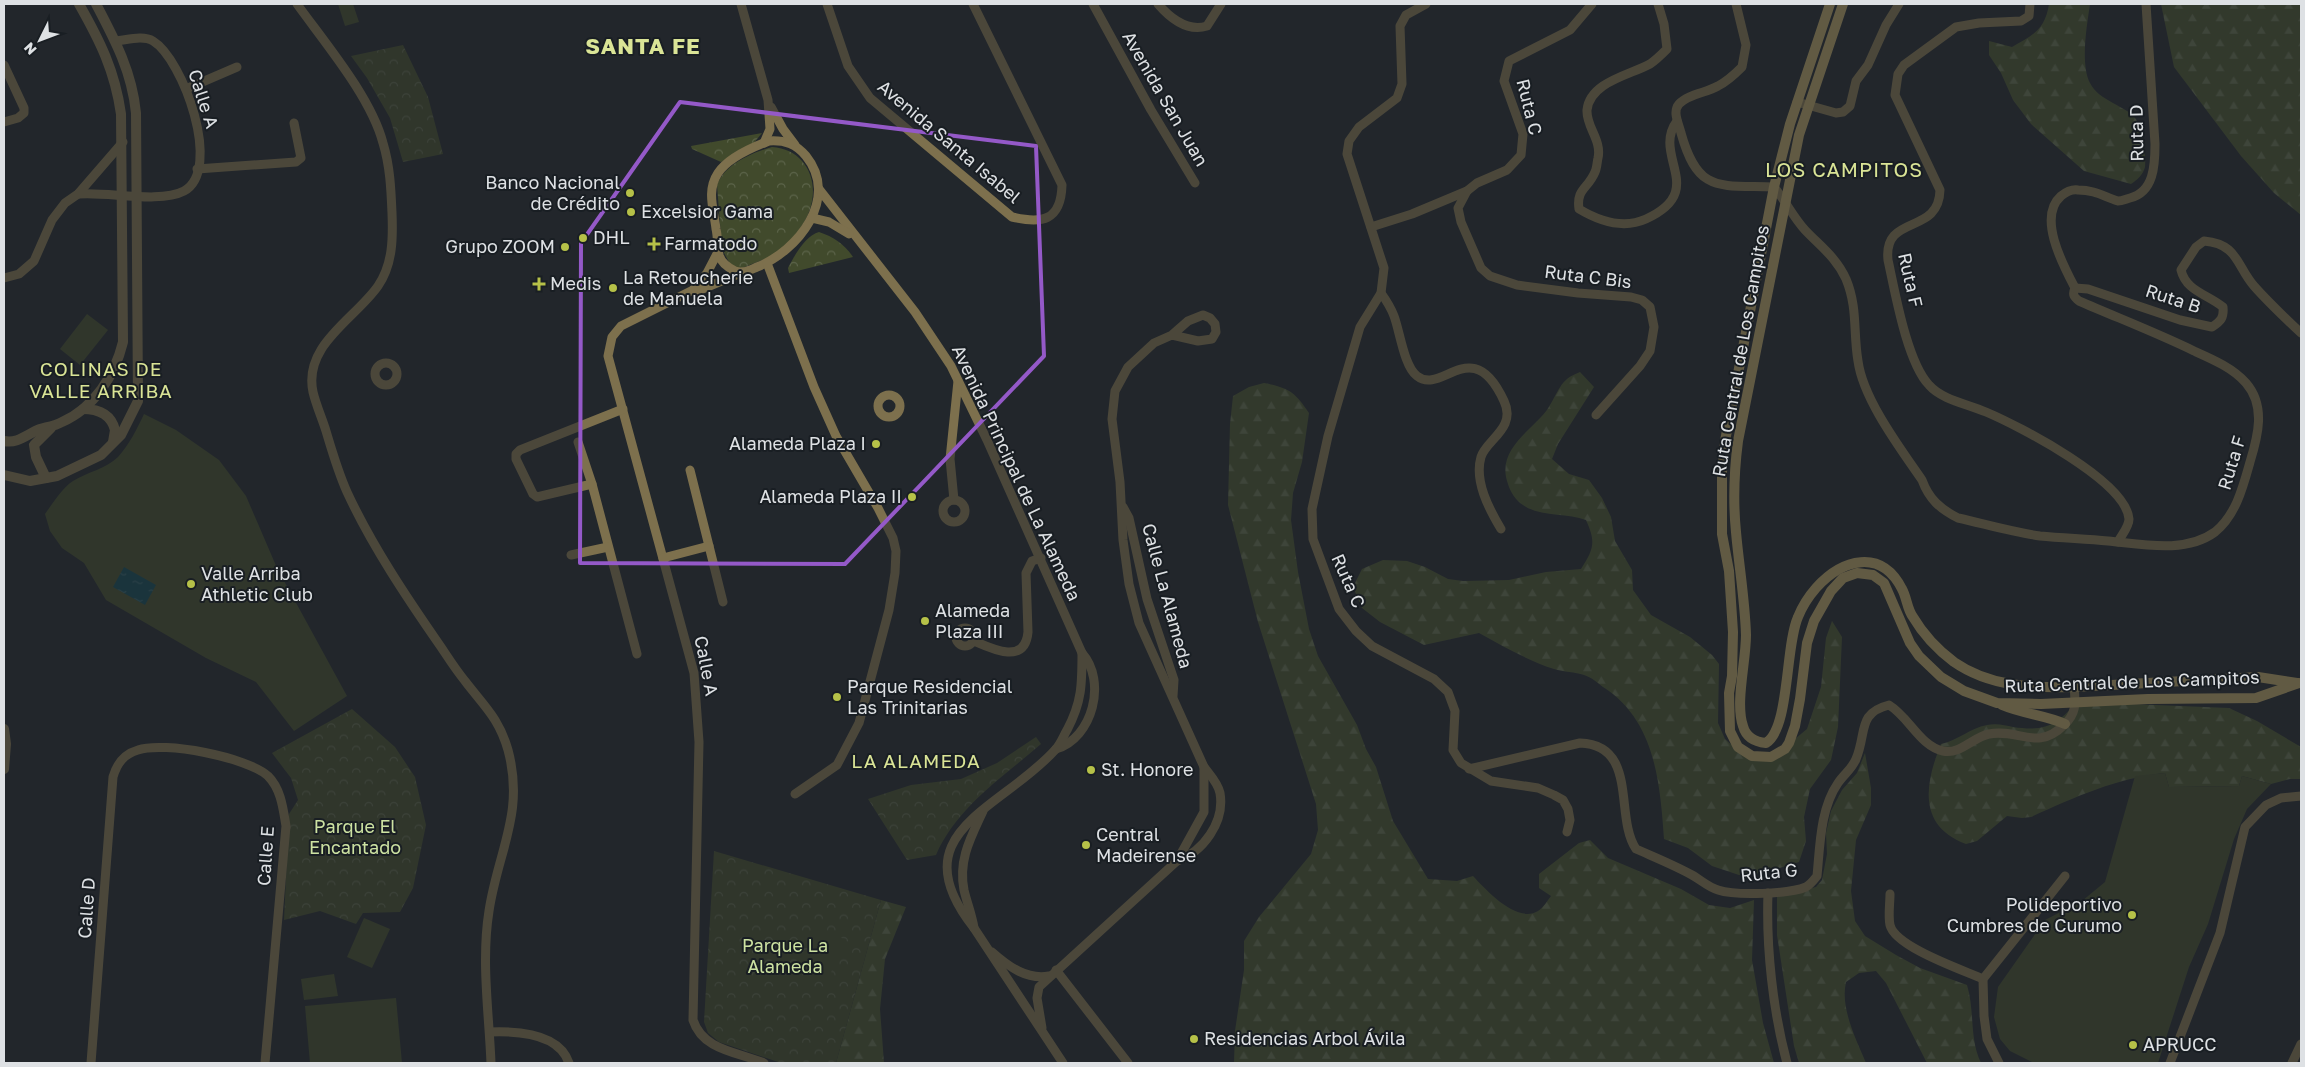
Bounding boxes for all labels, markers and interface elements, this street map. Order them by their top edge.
north arrow [15,15,65,65]
street label: Avenida San Juan [1118,27,1213,170]
district label: SANTA FE [585,32,701,59]
text: N [20,39,40,59]
street label: Calle A [184,66,224,131]
street label: Avenida Santa Isabel [874,75,1026,208]
street label: Ruta C [1512,76,1548,137]
street label: Ruta D [2125,104,2147,162]
district label: LOS CAMPITOS [1765,157,1923,181]
place label: Banco Nacional de Crédito [485,171,620,214]
marker: Banco Nacional de Crédito [624,187,636,199]
place label: Excelsior Gama [641,200,773,222]
marker: Excelsior Gama [625,206,637,218]
street label: Ruta Central de Los Campitos [1707,223,1773,478]
place label: DHL [593,226,630,248]
marker: DHL [577,232,589,244]
place label: Farmatodo [664,232,757,254]
place label: Grupo ZOOM [445,235,555,257]
marker: Farmatodo [648,238,660,250]
marker: Grupo ZOOM [559,241,571,253]
street label: Ruta F [1894,250,1928,309]
street label: Ruta C Bis [1543,260,1633,292]
place label: La Retoucherie de Manuela [623,266,753,309]
place label: Medis [550,272,601,294]
marker: Medis [532,277,546,291]
street label: Ruta B [2143,279,2204,317]
marker: La Retoucherie de Manuela [607,282,619,294]
street label: Avenida Principal de La Alameda [948,341,1086,604]
district label: COLINAS DE VALLE ARRIBA [29,357,173,402]
place label: Alameda Plaza I [729,432,866,454]
street label: Ruta F [2212,433,2250,492]
marker: Alameda Plaza I [870,438,882,450]
place label: Alameda Plaza II [759,485,902,507]
marker: Alameda Plaza II [906,491,918,503]
street label: Calle La Alameda [1138,521,1198,671]
street label: Ruta C [1327,550,1371,611]
place label: Valle Arriba Athletic Club [201,562,313,605]
marker: Valle Arriba Athletic Club [185,578,197,590]
place label: Alameda Plaza III [935,599,1010,642]
marker: Alameda Plaza III [919,615,931,627]
street label: Calle A [690,634,724,698]
street label: Ruta Central de Los Campitos [2004,666,2260,696]
place label: Parque Residencial Las Trinitarias [847,675,1013,718]
marker: Parque Residencial Las Trinitarias [831,691,843,703]
district label: LA ALAMEDA [851,749,981,772]
place label: St. Honore [1101,758,1193,780]
marker: St. Honore [1085,764,1097,776]
park label: Parque El Encantado [309,815,401,858]
place label: Central Madeirense [1096,823,1196,866]
street label: Calle E [252,825,278,886]
marker: Central Madeirense [1080,839,1092,851]
street label: Ruta G [1739,858,1799,886]
street label: Calle D [73,877,99,939]
place label: Polideportivo Cumbres de Curumo [1947,893,2122,936]
marker: Polideportivo Cumbres de Curumo [2126,909,2138,921]
park label: Parque La Alameda [742,934,828,977]
place label: Residencias Arbol Ávila [1204,1027,1405,1049]
marker: Residencias Arbol Ávila [1188,1033,1200,1045]
place label: APRUCC [2143,1033,2217,1055]
marker: APRUCC [2127,1039,2139,1051]

